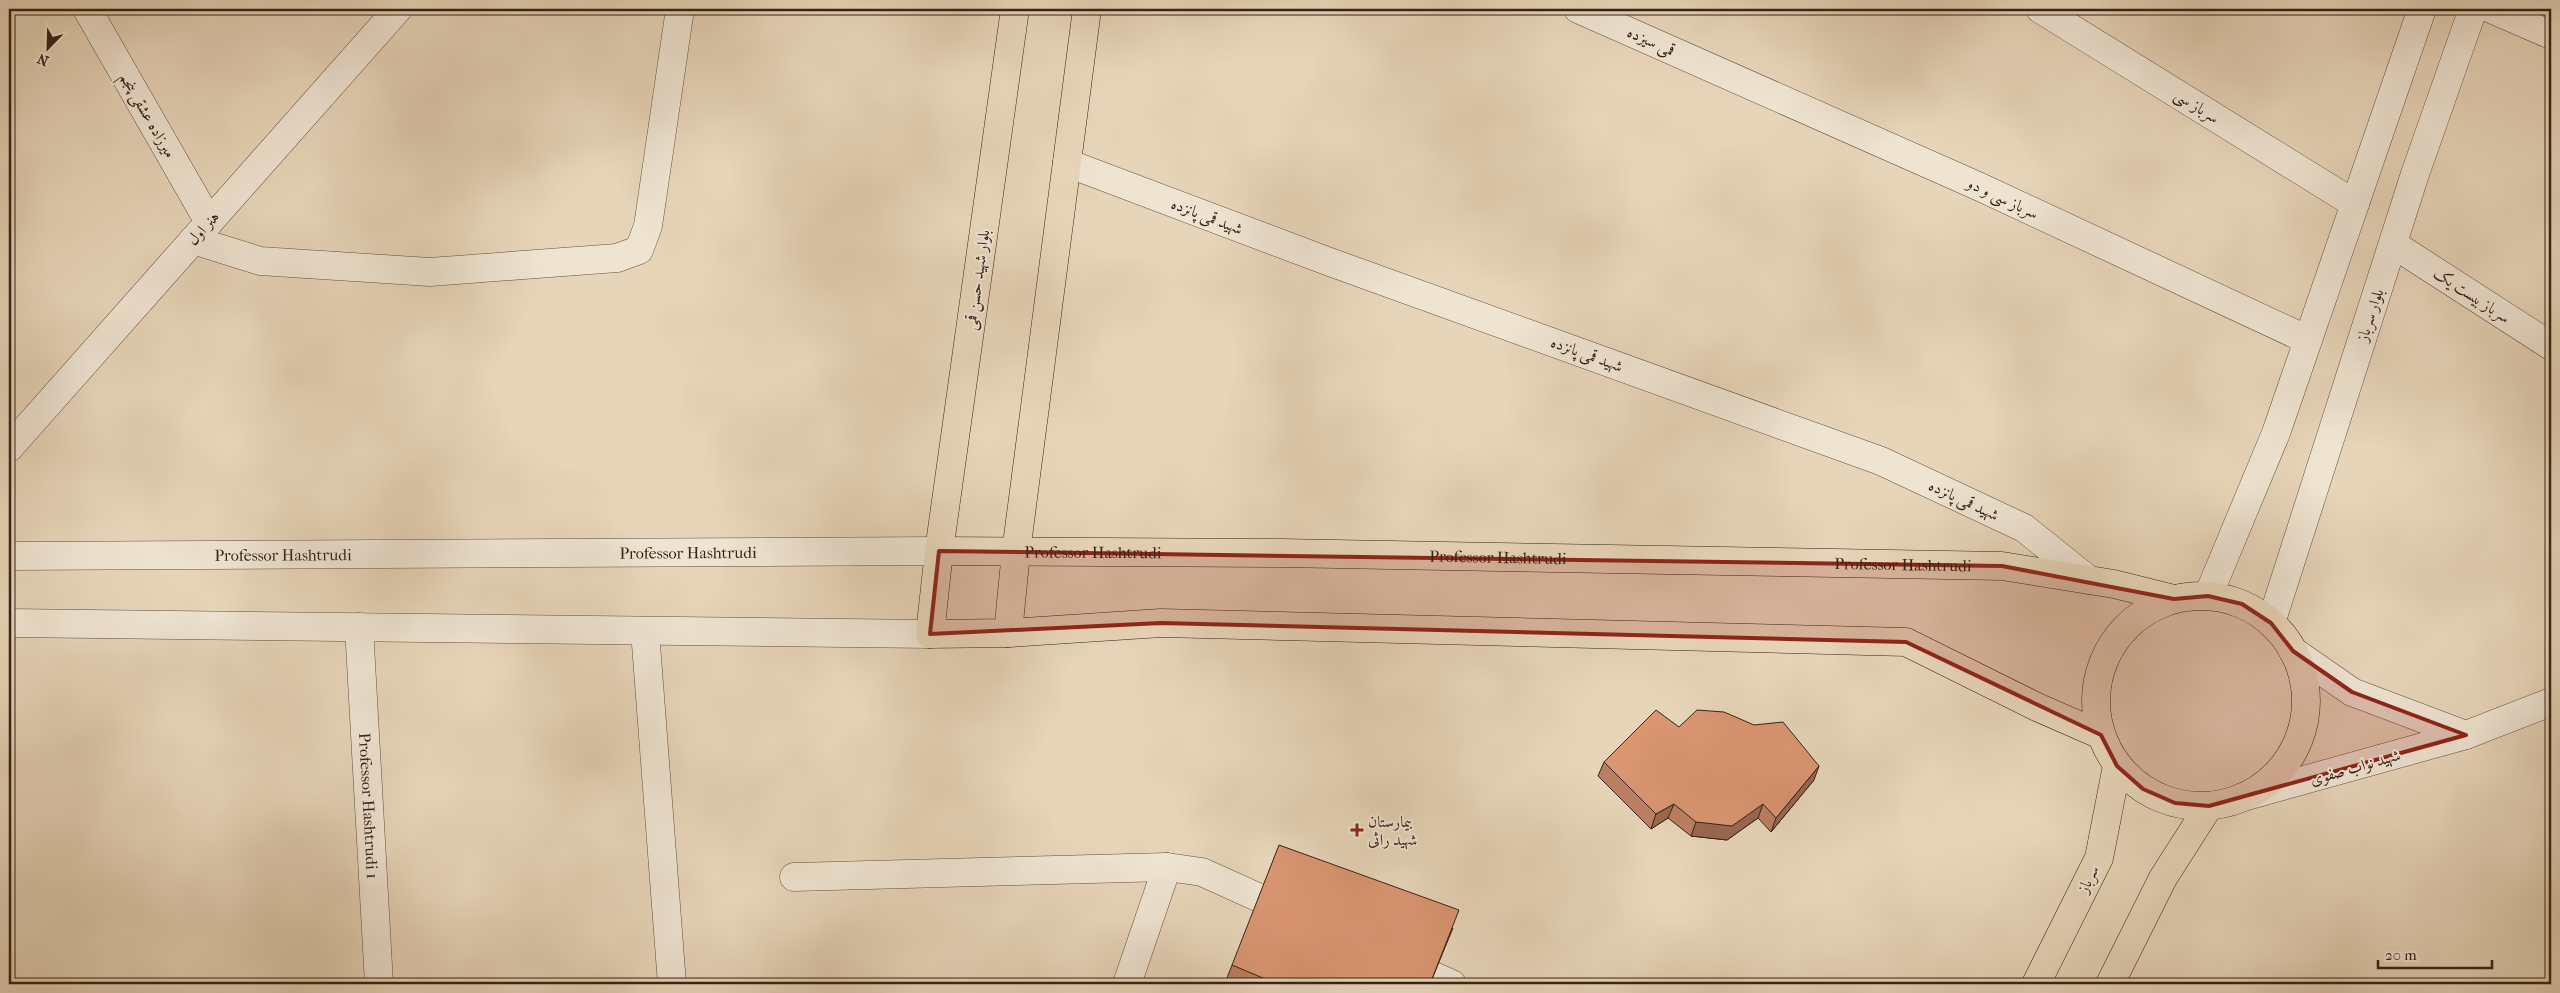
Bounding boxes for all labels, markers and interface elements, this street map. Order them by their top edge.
north arrow [22,22,72,72]
street label: قمی سیزده [1623,22,1678,62]
text: N [35,49,51,69]
street label: میرزاده عشقی پنجم [111,69,180,164]
street label: سرباز سی [2170,85,2223,129]
street label: سرباز سی و دو [1962,172,2042,225]
street label: شهید قمی پانزده [1168,194,1246,240]
street label: هنر اول [183,207,223,249]
street label: بلوار شهید حسن قمی [961,228,995,332]
street label: سرباز بیست یک [2430,263,2514,328]
street label: بلوار سرباز [2352,286,2388,346]
street label: شهید قمی پانزده [1548,332,1626,378]
street label: شهید قمی پانزده [1925,475,2002,526]
street label: Professor Hashtrudi [619,542,757,562]
street label: Professor Hashtrudi [1024,542,1162,562]
street label: Professor Hashtrudi [214,545,352,564]
street label: Professor Hashtrudi [1429,546,1567,568]
street label: Professor Hashtrudi [1834,553,1972,575]
street label: Professor Hashtrudi 1 [355,732,383,879]
street label: شهید نواب صفوی [2308,745,2403,790]
place label: بیمارستان شهید راثی [1368,812,1417,850]
marker: بیمارستان شهید راثی [1350,823,1364,837]
street label: سرباز [2072,862,2104,898]
scale bar [2378,938,2491,970]
text: 20 m [2385,946,2417,964]

